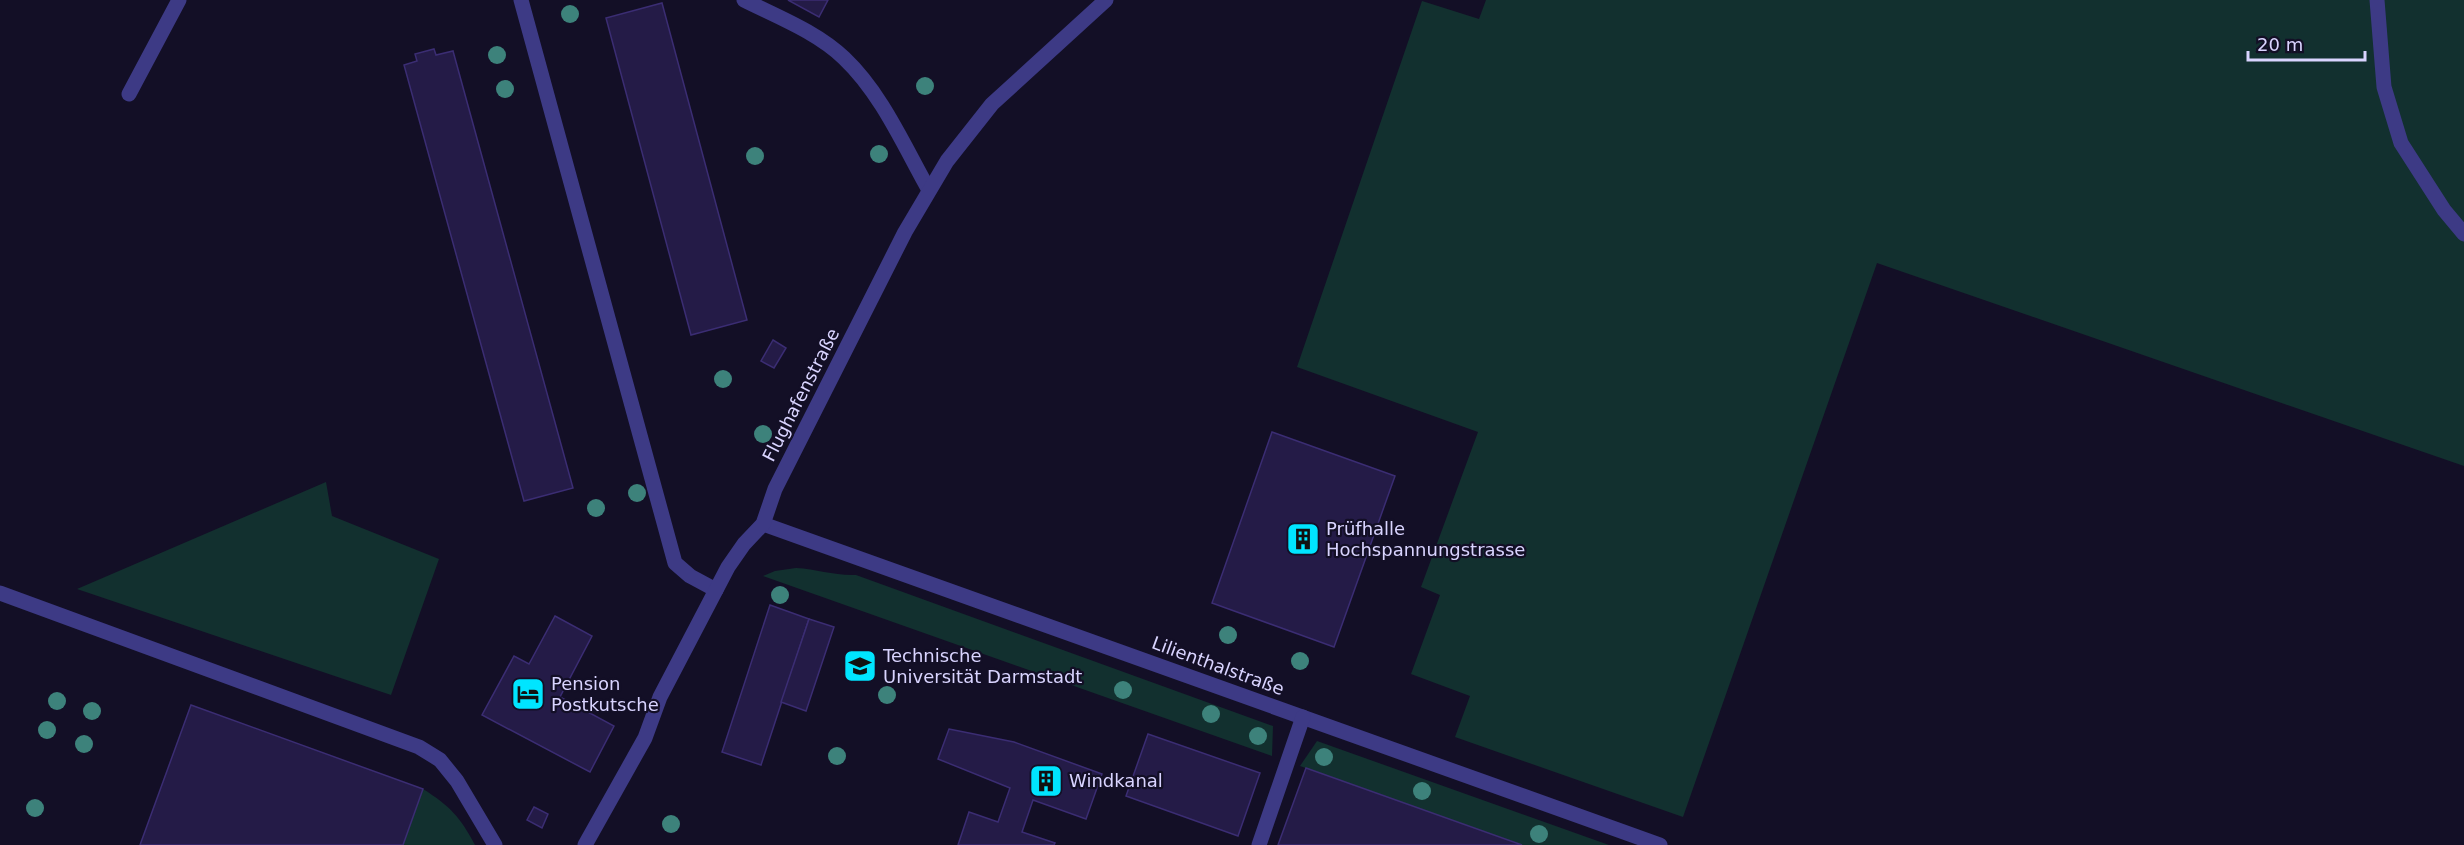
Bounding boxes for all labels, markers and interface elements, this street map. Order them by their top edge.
scale bar [2248,24,2365,62]
text: 20 m [2257,34,2303,55]
street label: Flughafenstraße [758,325,843,465]
place label: Prüfhalle Hochspannungstrasse [1326,518,1525,560]
building icon: Prüfhalle Hochspannungstrasse [1285,521,1321,557]
street label: Lilienthalstraße [1149,632,1287,699]
place label: Technische Universität Darmstadt [882,645,1082,687]
school or university icon: Technische Universität Darmstadt [842,648,878,684]
place label: Pension Postkutsche [551,673,659,715]
hotel icon: Pension Postkutsche [510,676,546,712]
building icon: Windkanal [1028,763,1064,799]
place label: Windkanal [1069,770,1163,791]

